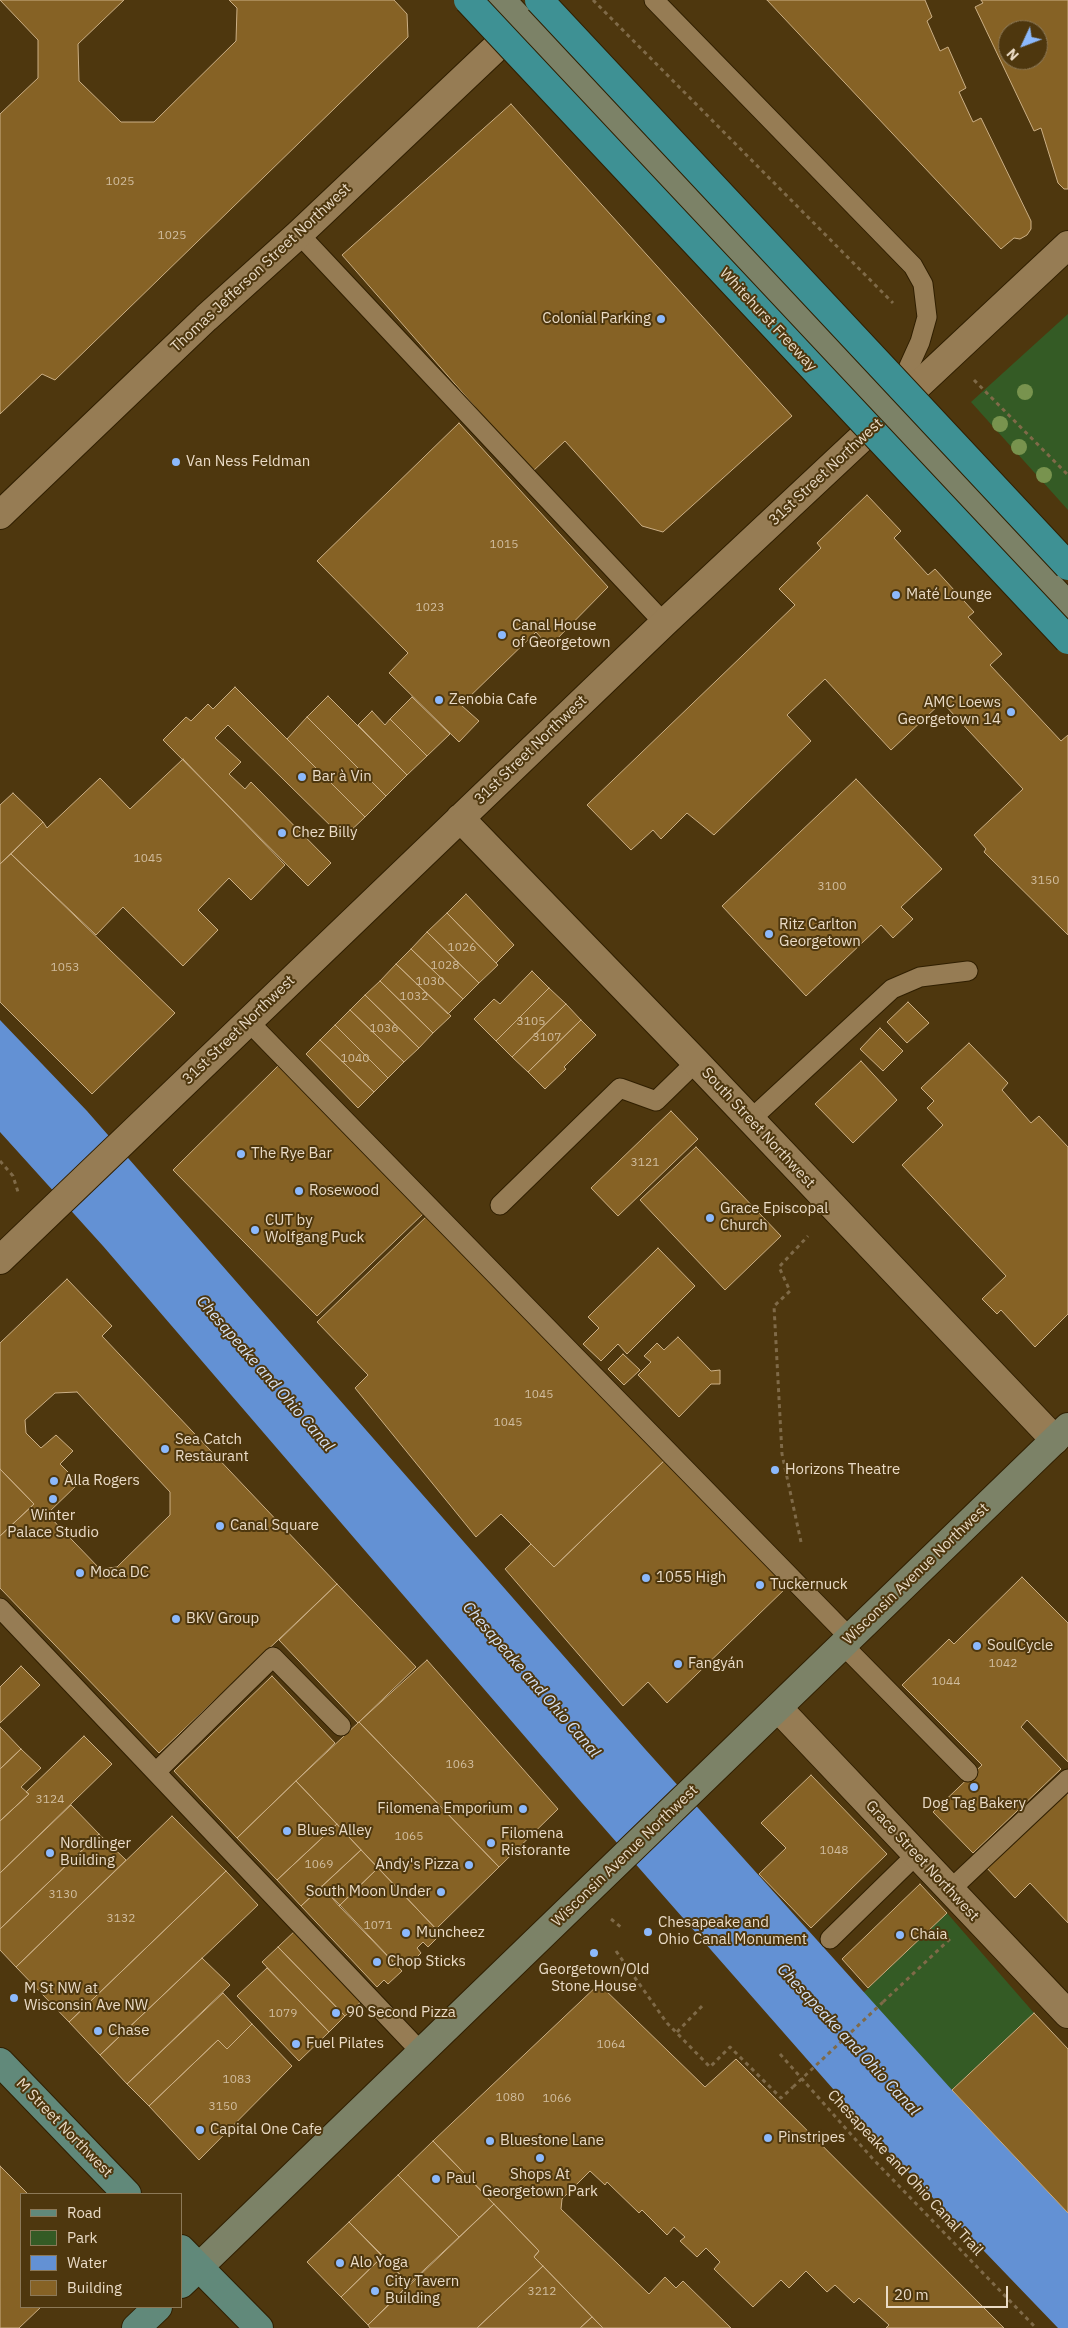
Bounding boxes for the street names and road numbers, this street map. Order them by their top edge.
street label: Thomas Jefferson Street Northwest [167,180,355,356]
street label: Whitehurst Freeway [716,265,820,375]
street label: 31st Street Northwest [765,415,887,529]
street label: 31st Street Northwest [471,692,591,808]
street label: 31st Street Northwest [179,972,299,1088]
street label: South Street Northwest [698,1064,818,1192]
street label: Wisconsin Avenue Northwest [839,1499,993,1649]
street label: Wisconsin Avenue Northwest [548,1781,702,1931]
street label: Grace Street Northwest [861,1797,983,1925]
street label: M Street Northwest [12,2075,116,2181]
street label: Chesapeake and Ohio Canal Trail [823,2086,987,2260]

